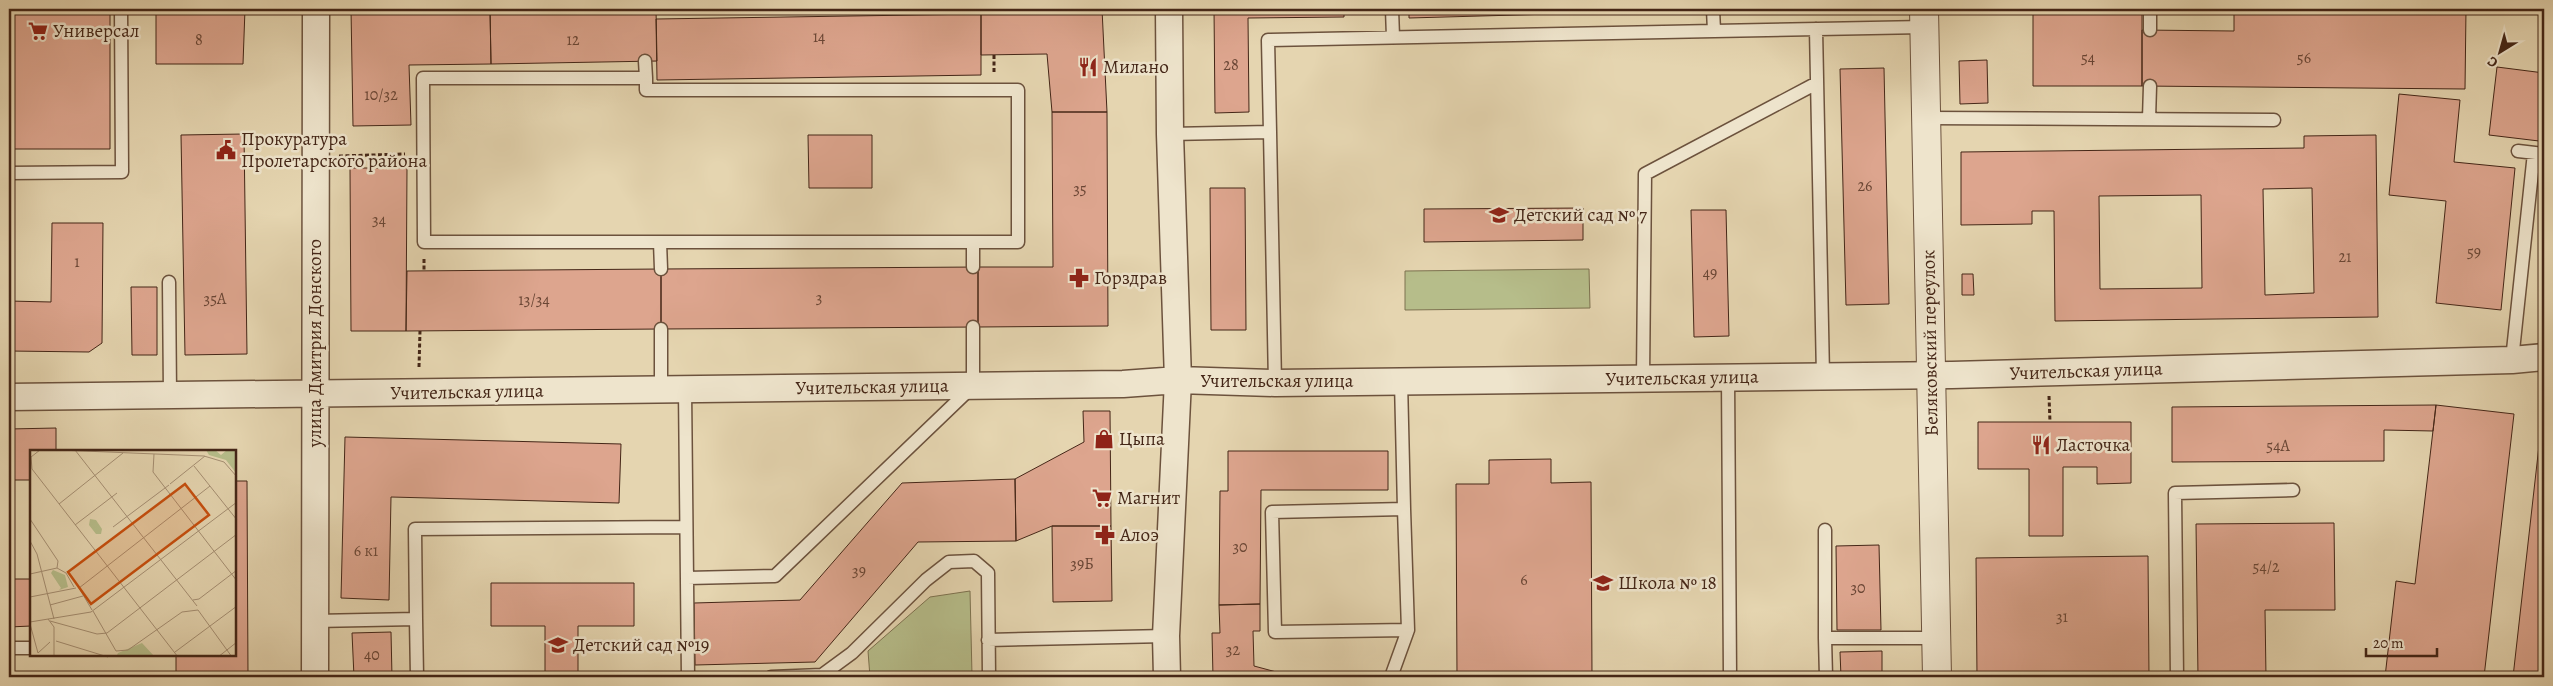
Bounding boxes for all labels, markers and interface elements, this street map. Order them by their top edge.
place label: Универсал [53,18,139,44]
supermarket icon: Универсал [27,20,49,42]
house number: 14 [813,26,825,48]
north arrow [2476,28,2526,78]
house number: 8 [195,29,203,51]
house number: 12 [566,29,580,51]
house number: 54 [2081,47,2095,69]
house number: 56 [2297,47,2311,69]
text: С [2483,52,2502,72]
place label: Милано [1103,54,1169,80]
house number: 28 [1223,54,1239,76]
restaurant icon: Милано [1077,56,1099,78]
house number: 10/32 [364,84,398,106]
place label: Прокуратура Пролетарского района [241,126,428,174]
public building icon: Прокуратура Пролетарского района [215,139,237,161]
house number: 26 [1858,175,1873,197]
house number: 35 [1073,178,1087,200]
place label: Детский сад № 7 [1514,202,1647,228]
school or university icon: Детский сад № 7 [1488,204,1510,226]
house number: 34 [372,209,386,231]
street label: улица Дмитрия Донского [302,239,328,448]
house number: 59 [2467,241,2481,263]
house number: 21 [2338,246,2352,268]
street label: Беляковский переулок [1915,249,1945,436]
house number: 1 [74,251,80,273]
house number: 49 [1703,262,1717,284]
place label: Горздрав [1094,265,1167,291]
pharmacy icon: Горздрав [1068,267,1090,289]
house number: 3 [816,287,822,309]
house number: 35А [204,288,227,310]
house number: 13/34 [518,289,550,311]
street label: Учительская улица [2009,355,2163,387]
street label: Учительская улица [1605,364,1759,392]
street label: Учительская улица [1200,368,1354,394]
street label: Учительская улица [795,373,949,401]
street label: Учительская улица [390,378,544,406]
place label: Цыпа [1119,426,1165,452]
shop icon: Цыпа [1093,428,1115,450]
place label: Ласточка [2056,432,2131,458]
restaurant icon: Ласточка [2030,434,2052,456]
house number: 54А [2266,435,2290,457]
inset map [30,450,236,656]
place label: Магнит [1117,485,1181,511]
supermarket icon: Магнит [1091,487,1113,509]
place label: Алоэ [1119,522,1159,548]
pharmacy icon: Алоэ [1094,524,1116,546]
house number: 30 [1232,536,1248,558]
house number: 6 к1 [354,540,379,562]
house number: 39Б [1070,553,1094,575]
house number: 54/2 [2253,556,2280,578]
house number: 39 [852,560,866,582]
house number: 6 [1520,569,1528,591]
place label: Школа № 18 [1618,570,1717,596]
school or university icon: Школа № 18 [1592,572,1614,594]
house number: 30 [1850,577,1866,599]
house number: 31 [2056,606,2069,628]
scale bar [2366,626,2437,658]
place label: Детский сад №19 [573,632,709,658]
text: 20 m [2373,633,2404,653]
school or university icon: Детский сад №19 [547,634,569,656]
house number: 32 [1226,639,1241,661]
house number: 40 [364,644,380,666]

